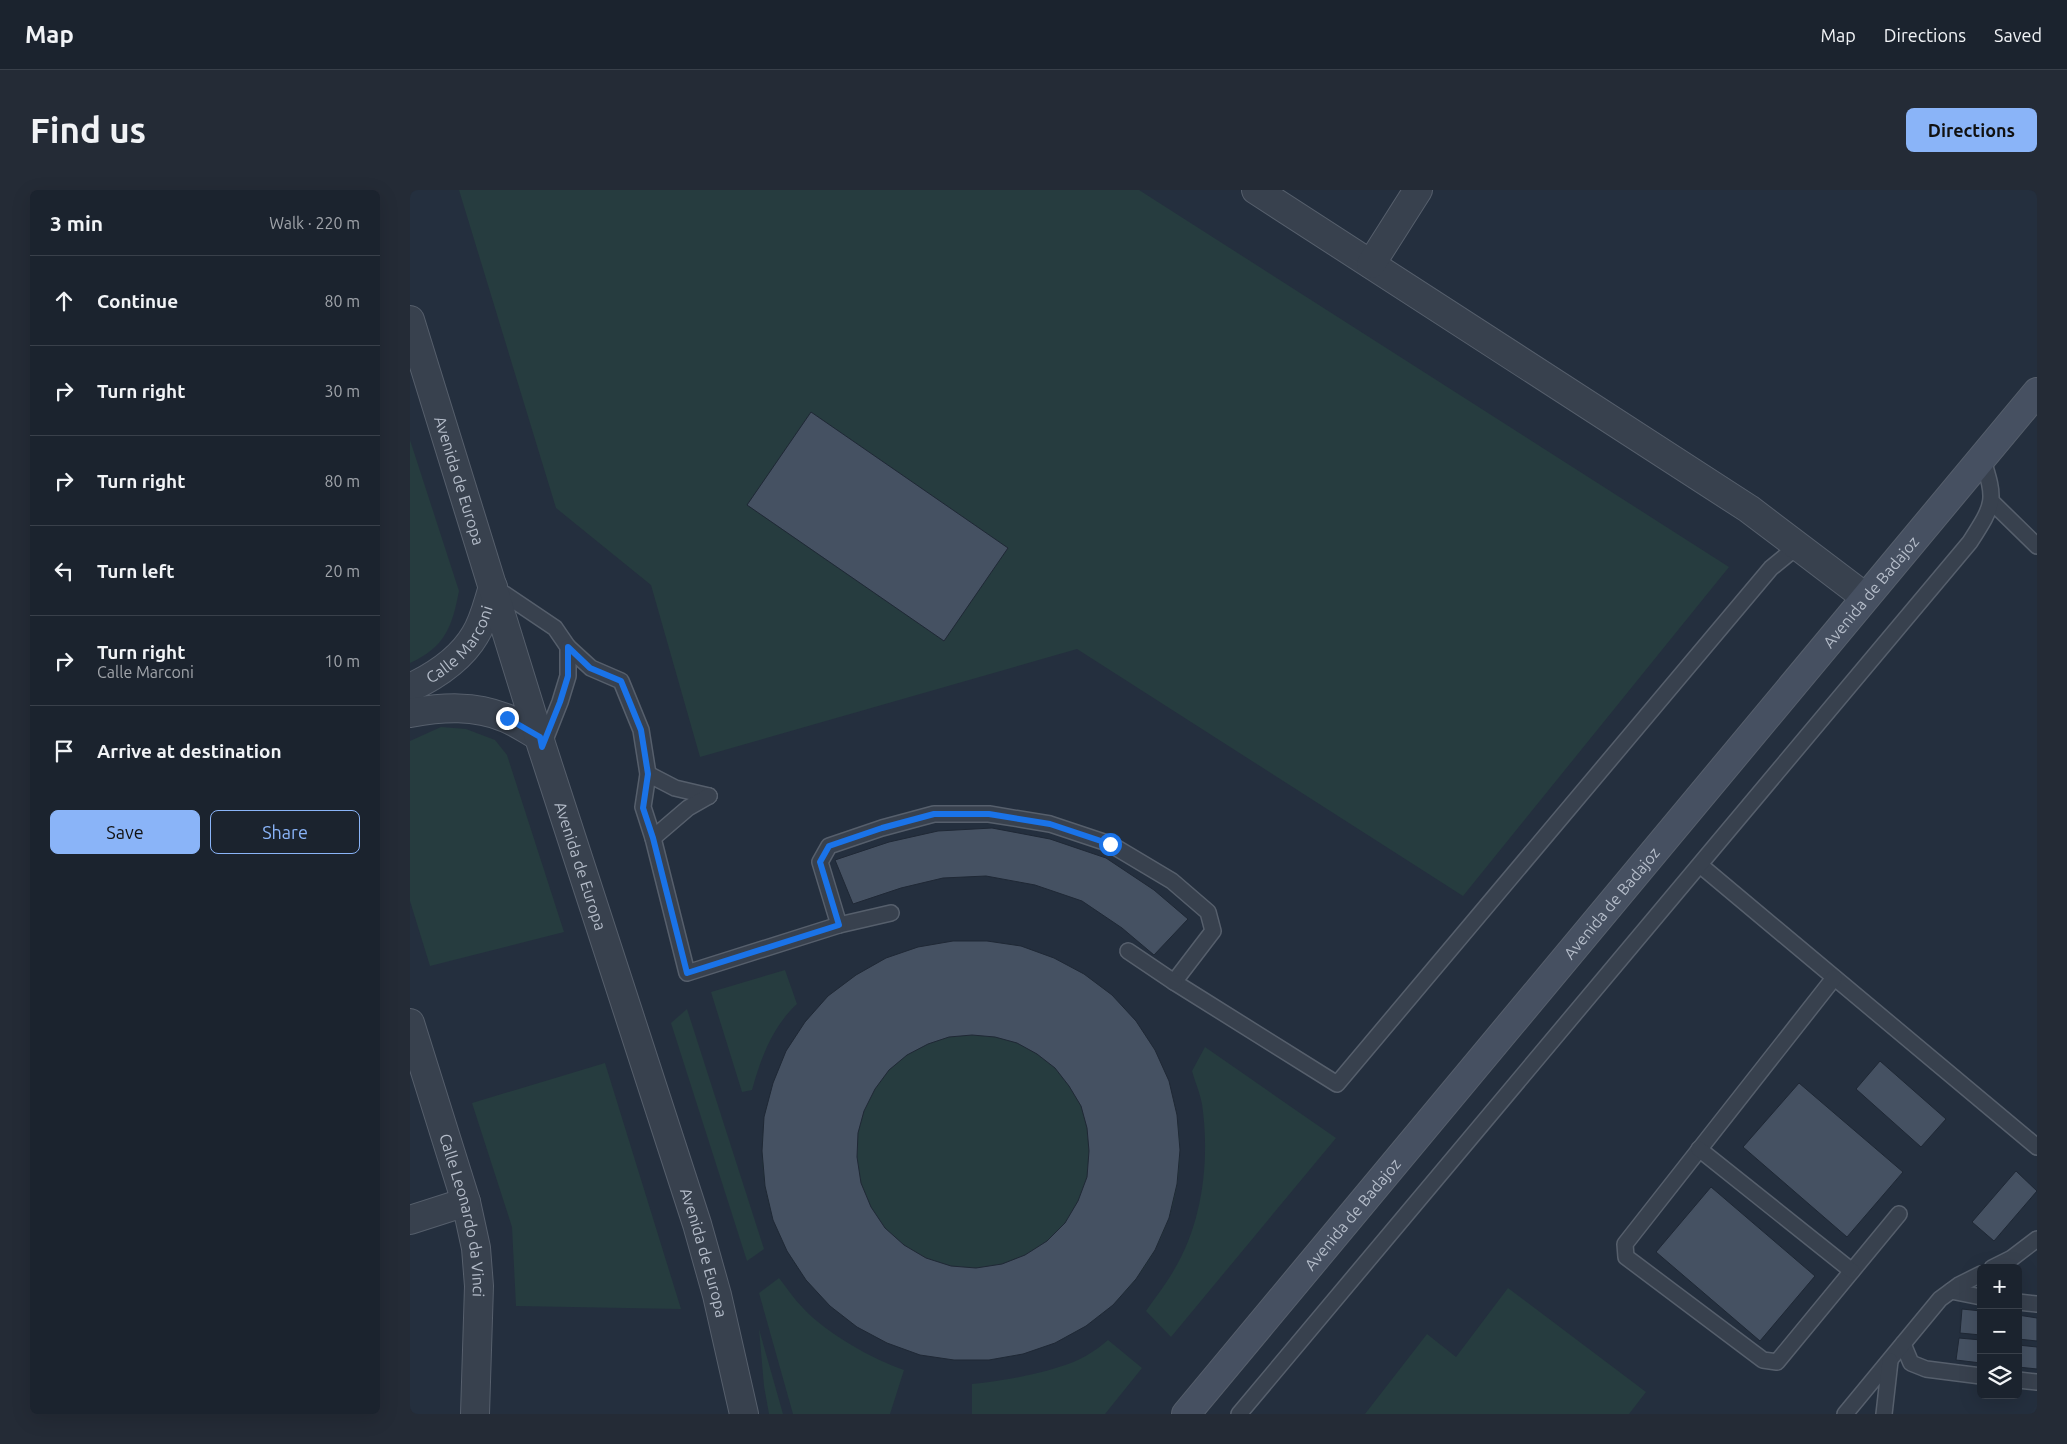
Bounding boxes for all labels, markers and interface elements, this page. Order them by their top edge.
text: Map [25,21,74,48]
text: Map [1820,25,1856,45]
text: Directions [1884,25,1966,45]
text: Saved [1994,25,2042,45]
button: Directions [1906,108,2037,152]
text: Find us [30,110,146,150]
text: 3 min [50,211,103,235]
text: Walk · 220 m [269,214,360,232]
icon: ahead [50,287,78,315]
text: Continue [97,290,178,312]
text: 80 m [324,292,360,310]
icon: right [50,377,78,405]
text: Turn right [97,380,185,402]
text: 30 m [324,382,360,400]
street label: Avenida de Europa [431,414,488,547]
icon: right [50,467,78,495]
text: Turn right [97,470,185,492]
text: 80 m [324,472,360,490]
street label: Avenida de Badajoz [1819,532,1922,651]
icon: left [50,557,78,585]
text: Turn left [97,560,175,582]
text: 20 m [324,562,360,580]
street label: Calle Marconi [423,603,496,687]
text: Turn right [97,641,185,663]
icon: right [50,647,78,675]
text: 10 m [324,652,360,670]
text: Calle Marconi [97,663,194,681]
route end [496,707,519,730]
icon: arrive [50,737,78,765]
text: Arrive at destination [97,740,282,762]
street label: Avenida de Europa [551,799,610,932]
button: Save [50,810,200,854]
button: Share [210,810,360,854]
route start [1099,833,1122,856]
street label: Avenida de Badajoz [1560,844,1663,962]
street label: Calle Leonardo da Vinci [436,1131,488,1297]
street label: Avenida de Badajoz [1301,1155,1404,1274]
street label: Avenida de Europa [677,1186,731,1319]
map controls [1977,1264,2022,1399]
button: + [1977,1264,2022,1309]
button: − [1977,1309,2022,1354]
button: layers [1977,1354,2022,1399]

